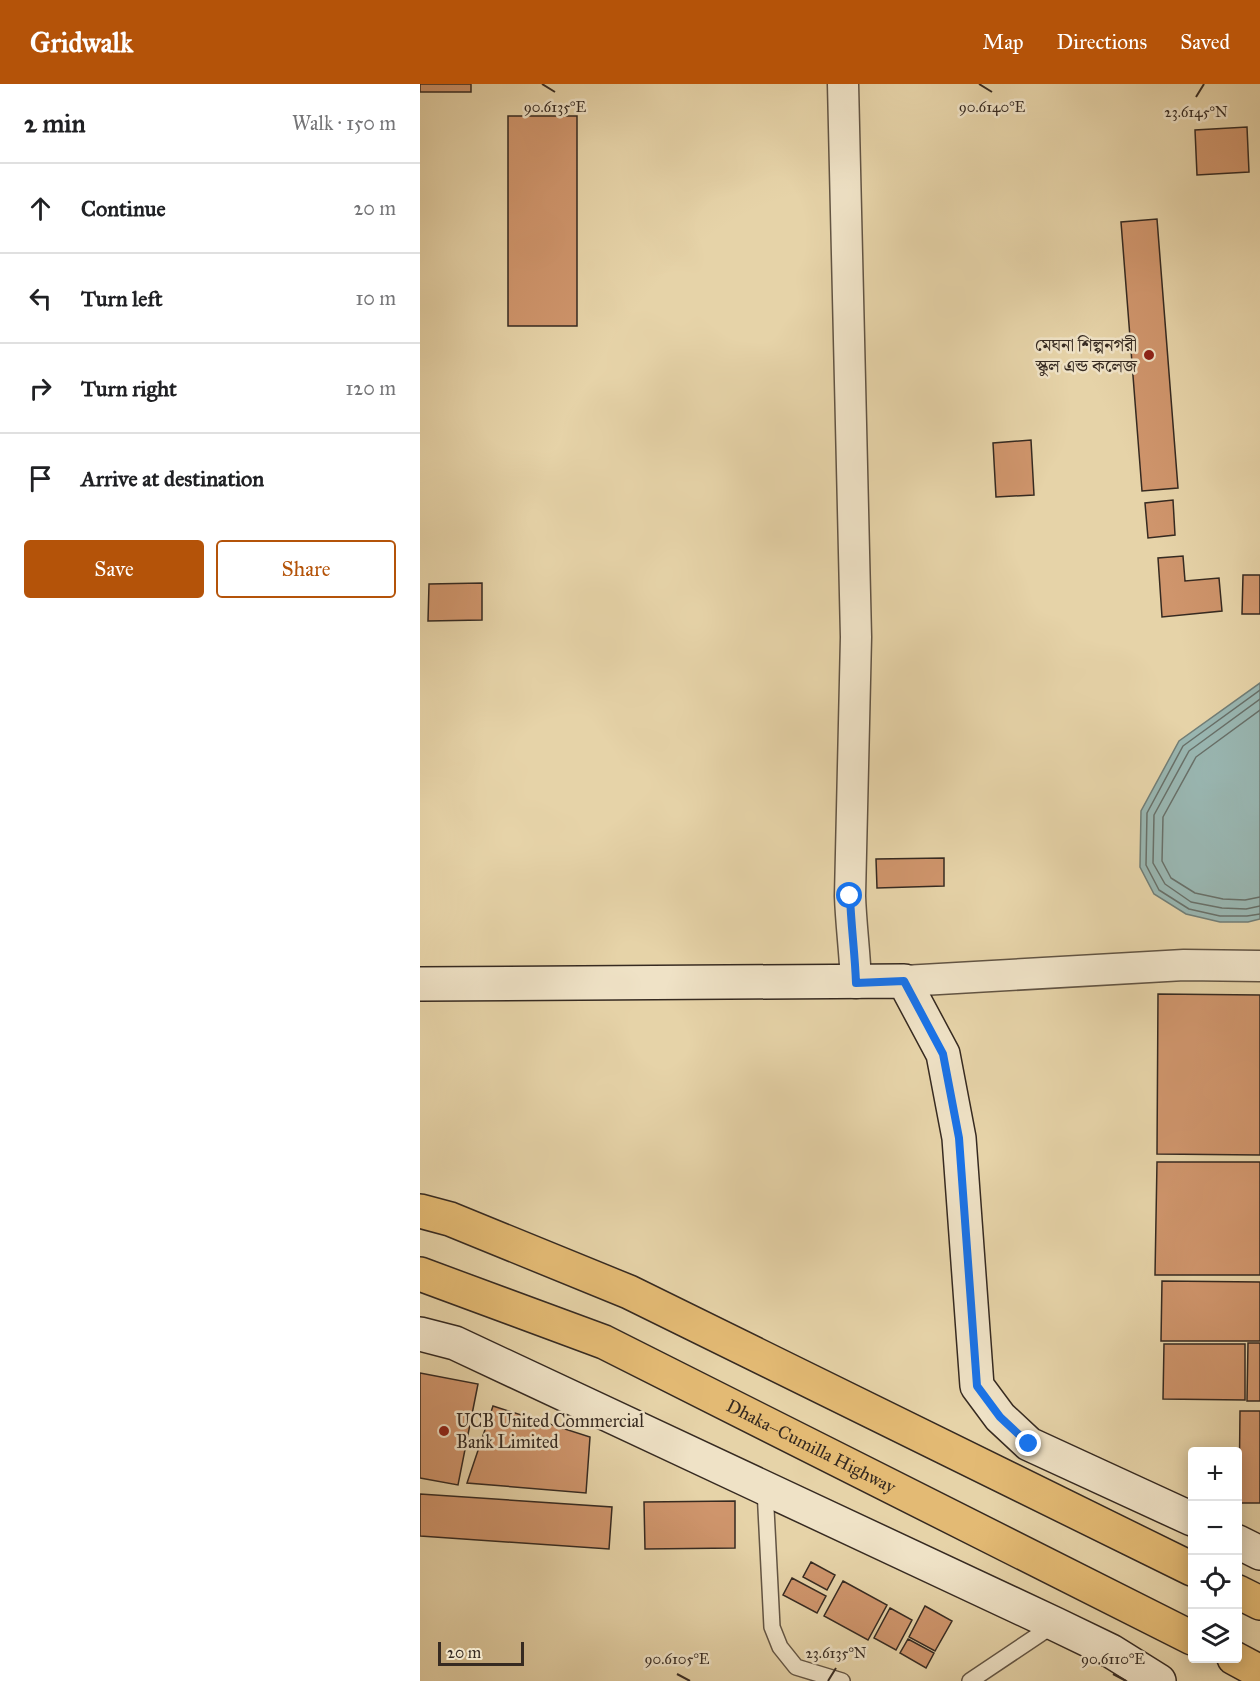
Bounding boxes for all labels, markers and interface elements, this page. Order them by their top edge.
text: Gridwalk [30,25,133,60]
text: Map [983,29,1024,55]
text: Directions [1057,29,1147,55]
text: Saved [1180,29,1230,55]
text: 90.6135°E [524,98,587,116]
text: 90.6140°E [959,98,1026,116]
text: 23.6145°N [1164,103,1228,121]
text: 2 min [24,107,85,139]
text: Walk · 150 m [292,111,396,135]
icon: ahead [24,192,57,225]
text: Continue [81,195,166,222]
text: 20 m [353,196,396,220]
icon: left [24,282,57,315]
text: Turn left [81,285,163,312]
text: 10 m [355,286,396,310]
place label: মেঘনা শিল্পনগরী স্কুল এন্ড কলেজ [1034,334,1138,377]
marker: মেঘনা শিল্পনগরী স্কুল এন্ড কলেজ [1142,348,1156,362]
icon: right [24,372,57,405]
text: Turn right [81,375,177,402]
text: 120 m [345,376,396,400]
icon: arrive [24,462,57,495]
text: Arrive at destination [81,465,264,492]
button: Save [24,540,204,598]
button: Share [216,540,396,598]
route start [836,882,862,908]
street label: Dhaka–Cumilla Highway [723,1394,900,1498]
place label: UCB United Commercial Bank Limited [456,1410,644,1453]
marker: UCB United Commercial Bank Limited [437,1424,451,1438]
route end [1015,1430,1041,1456]
map controls [1188,1447,1242,1663]
button: + [1188,1447,1242,1501]
button: − [1188,1501,1242,1555]
button: locate [1188,1555,1242,1609]
button: layers [1188,1609,1242,1663]
scale bar [438,1639,524,1666]
text: 20 m [447,1643,481,1662]
text: 23.6135°N [805,1644,867,1662]
text: 90.6105°E [644,1650,710,1668]
text: 90.6110°E [1081,1650,1145,1668]

